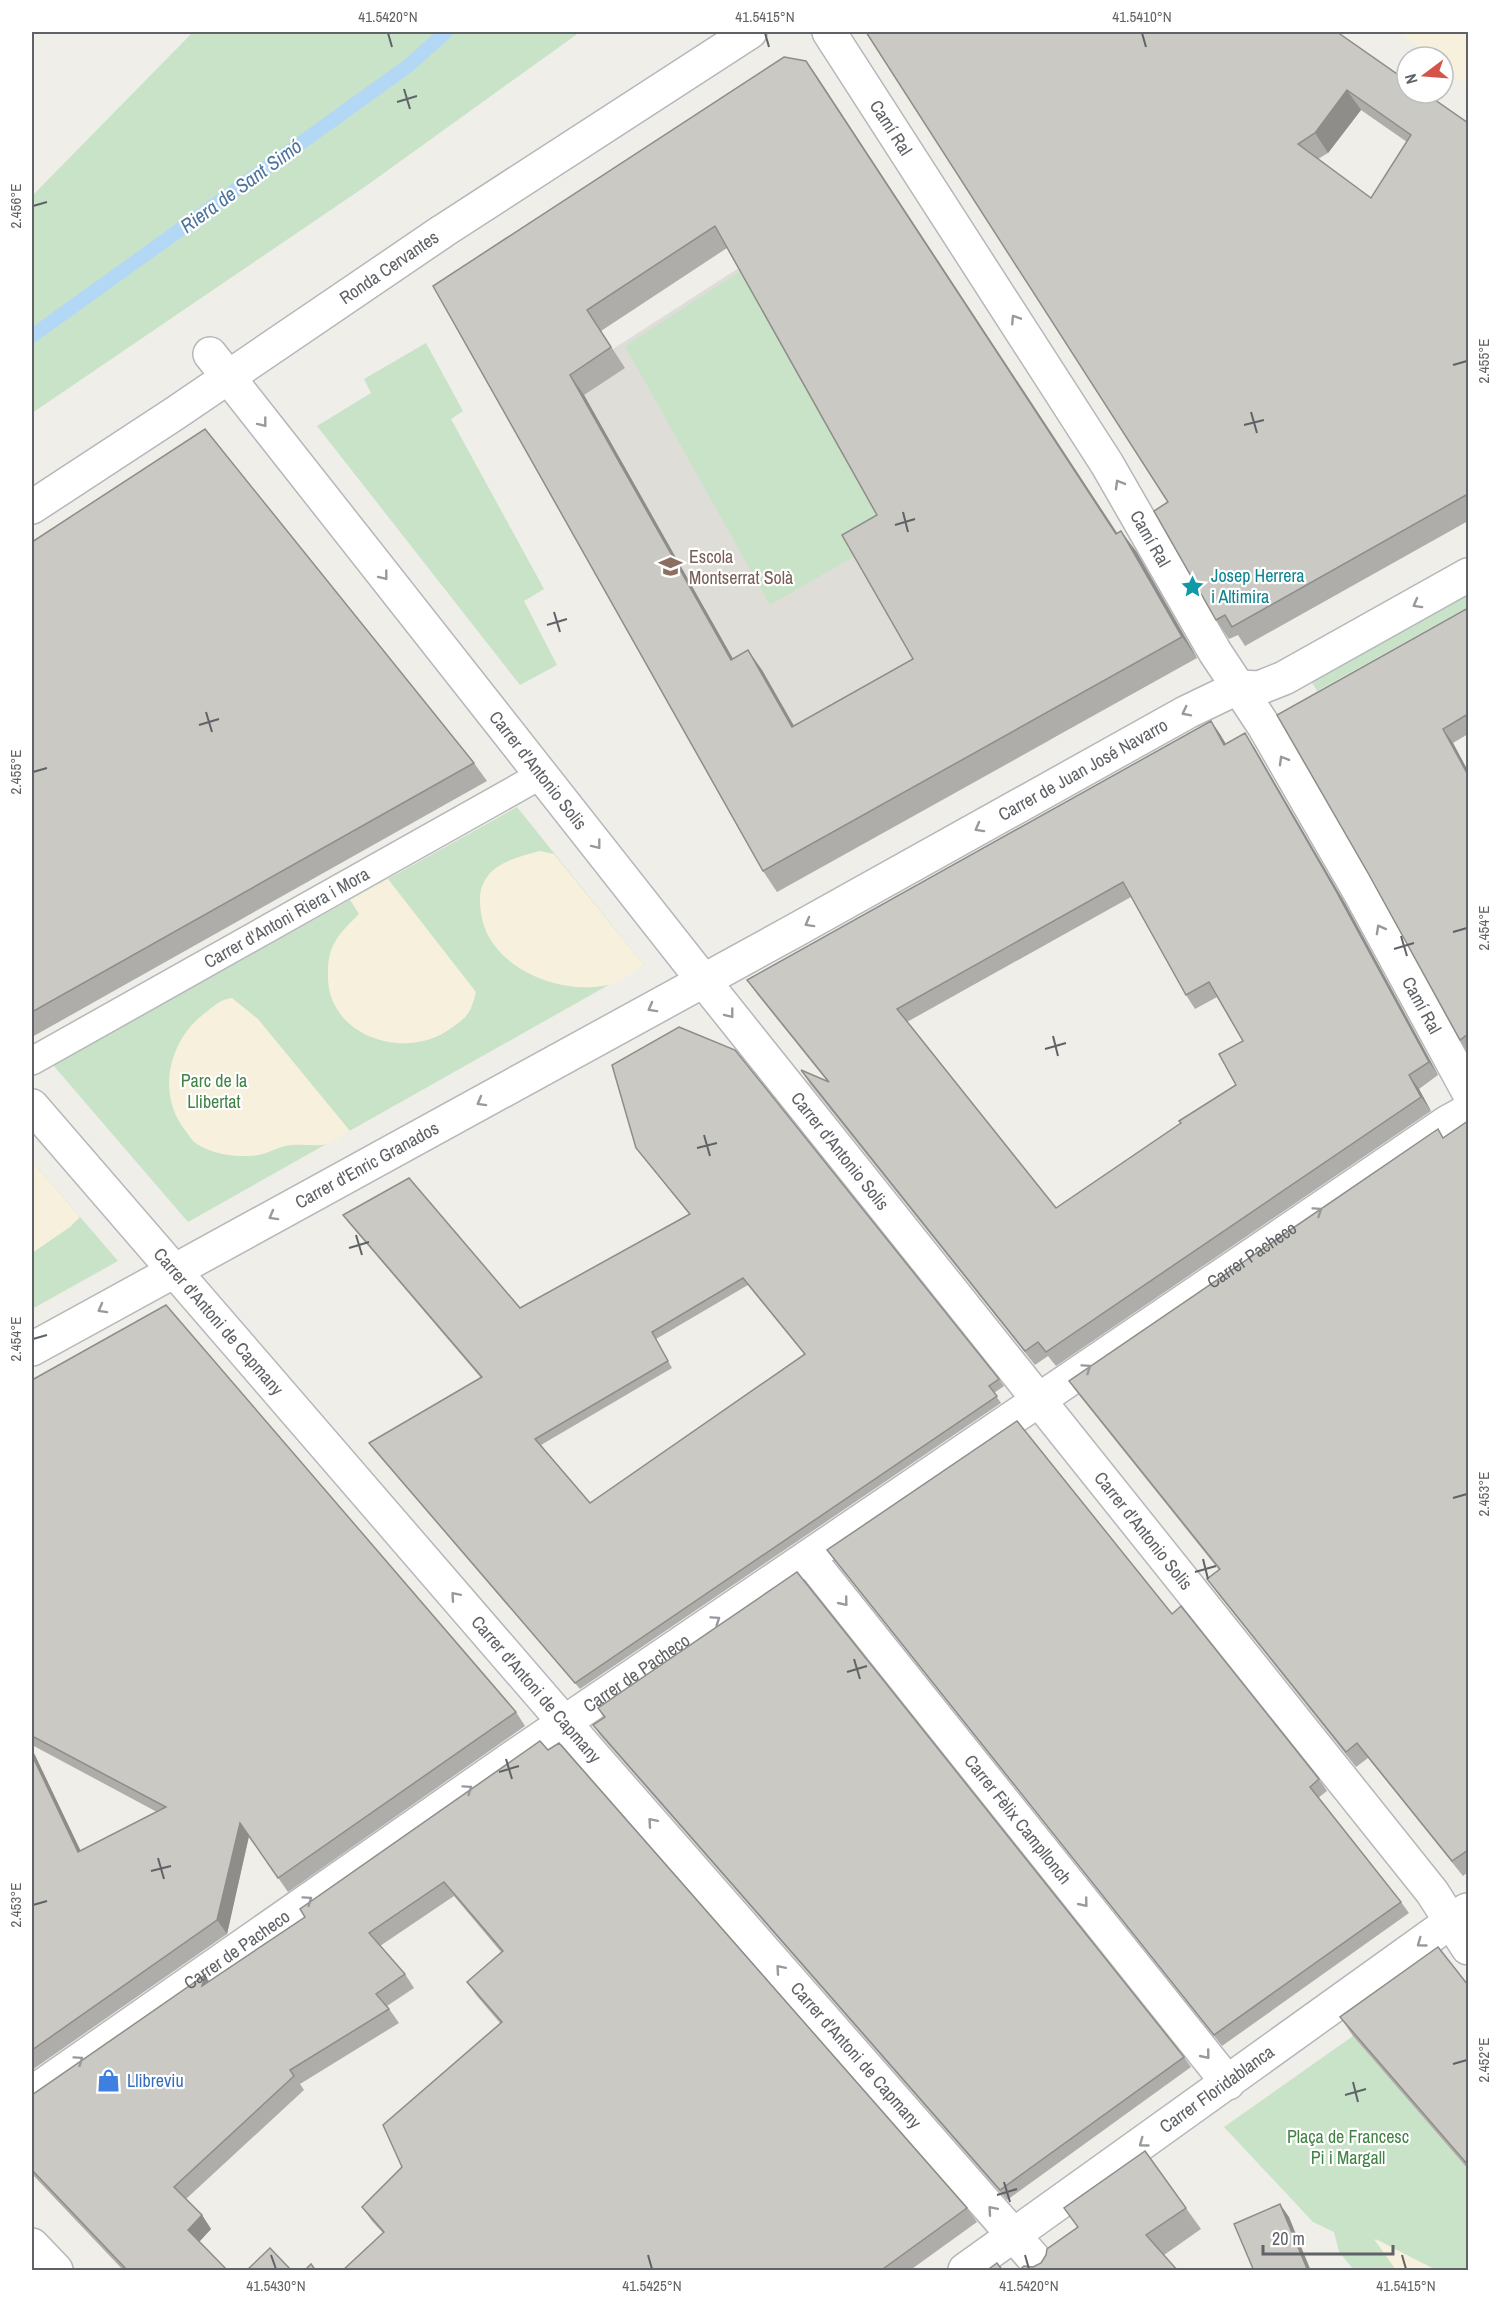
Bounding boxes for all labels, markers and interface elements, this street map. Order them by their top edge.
text: 41.5420°N [358,6,418,27]
text: 41.5415°N [735,6,795,27]
text: 41.5410°N [1112,6,1172,27]
north arrow [1395,45,1455,105]
text: N [1399,72,1422,87]
street label: Camí Ral [864,95,918,160]
water label: Riera de Sant Simó [175,132,307,239]
text: 2.456°E [5,184,26,229]
street label: Ronda Cervantes [334,225,443,310]
one-way arrow [1011,315,1022,326]
text: 2.455°E [1473,339,1494,384]
one-way arrow [256,417,267,428]
one-way arrow [1115,480,1126,490]
street label: Camí Ral [1124,506,1177,571]
place label: Escola Montserrat Solà [689,544,793,590]
school or university icon: Escola Montserrat Solà [658,554,684,580]
place label: Josep Herrera i Altimira [1211,563,1305,609]
one-way arrow [377,569,388,580]
place icon: Josep Herrera i Altimira [1180,573,1206,599]
one-way arrow [1413,597,1424,608]
street label: Carrer d'Antonio Solis [484,705,593,835]
one-way arrow [1182,705,1193,717]
street label: Carrer de Juan José Navarro [993,712,1172,827]
text: 2.455°E [5,750,26,795]
one-way arrow [1279,756,1291,766]
one-way arrow [975,820,985,832]
one-way arrow [589,838,600,849]
street label: Carrer d'Antoni Riera i Mora [199,861,374,974]
text: 2.454°E [1473,906,1494,951]
one-way arrow [805,915,815,927]
one-way arrow [1376,925,1387,935]
street label: Camí Ral [1396,972,1448,1038]
one-way arrow [648,1001,658,1012]
one-way arrow [723,1007,734,1018]
park label: Parc de la Llibertat [181,1068,247,1114]
street label: Carrer d'Antonio Solis [785,1086,895,1215]
one-way arrow [477,1095,487,1106]
street label: Carrer d'Enric Granados [290,1115,443,1214]
one-way arrow [1312,1206,1322,1218]
one-way arrow [269,1209,280,1220]
street label: Carrer Pacheco [1202,1215,1302,1294]
street label: Carrer d'Antoni de Capmany [148,1242,290,1401]
one-way arrow [98,1302,108,1313]
text: 2.454°E [5,1317,26,1362]
one-way arrow [1081,1364,1092,1375]
street label: Carrer d'Antonio Solis [1089,1466,1199,1595]
text: 2.453°E [1473,1472,1494,1517]
one-way arrow [451,1592,462,1602]
one-way arrow [837,1596,848,1607]
street label: Carrer d'Antoni de Capmany [466,1610,608,1769]
one-way arrow [709,1616,720,1627]
street label: Carrer de Pacheco [578,1628,695,1718]
street label: Carrer Fèlix Campllonch [959,1749,1078,1889]
one-way arrow [462,1785,473,1796]
one-way arrow [648,1818,659,1829]
text: 2.453°E [5,1883,26,1928]
one-way arrow [302,1896,313,1907]
one-way arrow [1076,1896,1087,1907]
street label: Carrer de Pacheco [179,1904,295,1995]
one-way arrow [1417,1936,1428,1947]
one-way arrow [776,1965,787,1976]
street label: Carrer d'Antoni de Capmany [785,1976,928,2134]
text: 2.452°E [1473,2038,1494,2083]
street label: Carrer Floridablanca [1154,2039,1279,2139]
one-way arrow [1198,2048,1209,2059]
one-way arrow [73,2056,84,2067]
shop icon: Llibreviu [96,2068,122,2094]
place label: Llibreviu [127,2068,184,2093]
park label: Plaça de Francesc Pi i Margall [1287,2124,1409,2170]
one-way arrow [1139,2136,1150,2147]
one-way arrow [988,2207,999,2217]
scale bar [1263,2218,1394,2256]
text: 20 m [1272,2226,1305,2251]
text: 41.5430°N [246,2275,306,2296]
text: 41.5425°N [622,2275,682,2296]
text: 41.5420°N [999,2275,1059,2296]
text: 41.5415°N [1376,2275,1436,2296]

